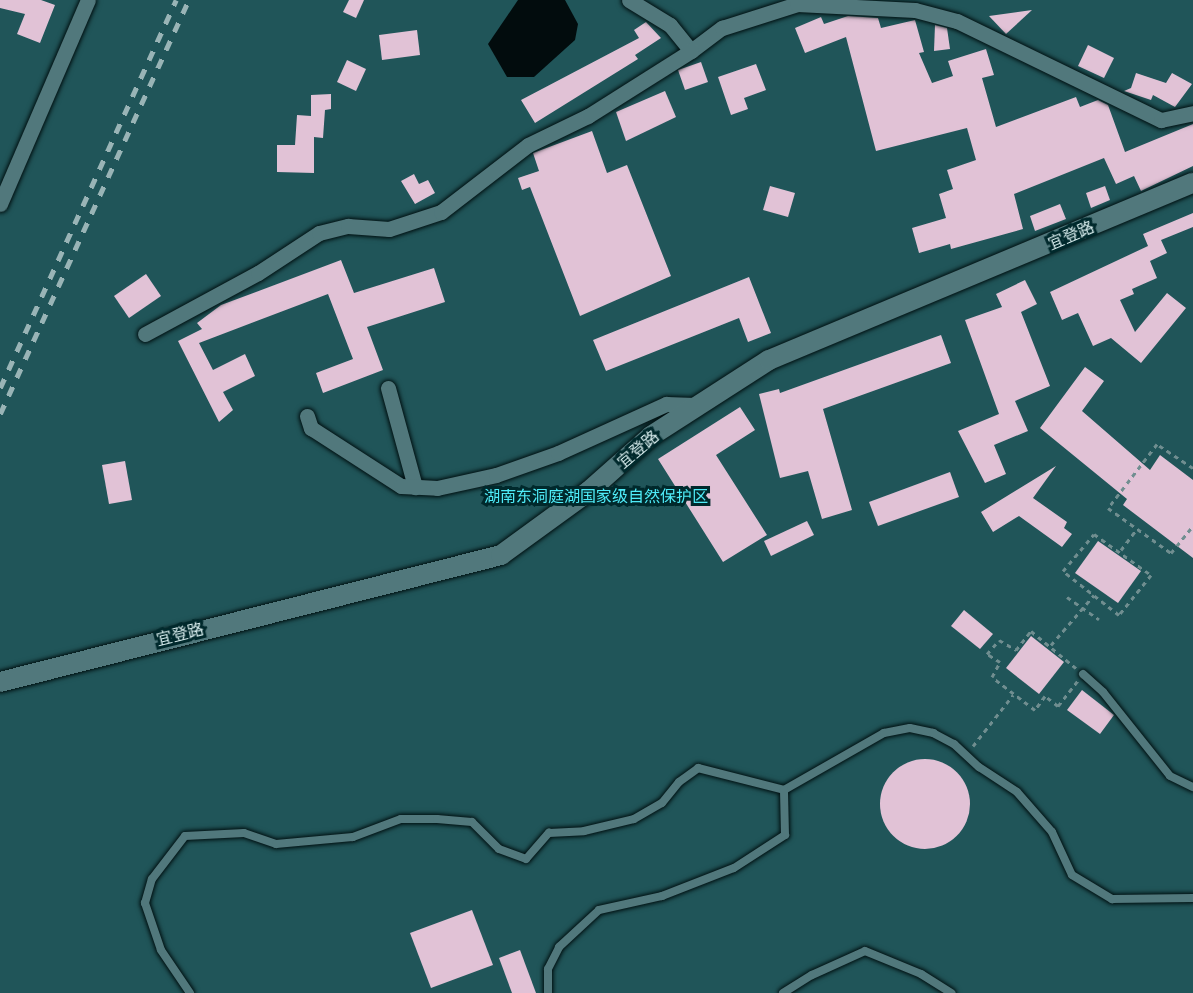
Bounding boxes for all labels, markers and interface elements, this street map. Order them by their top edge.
street label: 宜登路 [1045,217,1097,253]
street label: 宜登路 [613,426,663,472]
park label: 湖南东洞庭湖国家级自然保护区 [484,486,708,506]
street label: 宜登路 [154,619,206,649]

